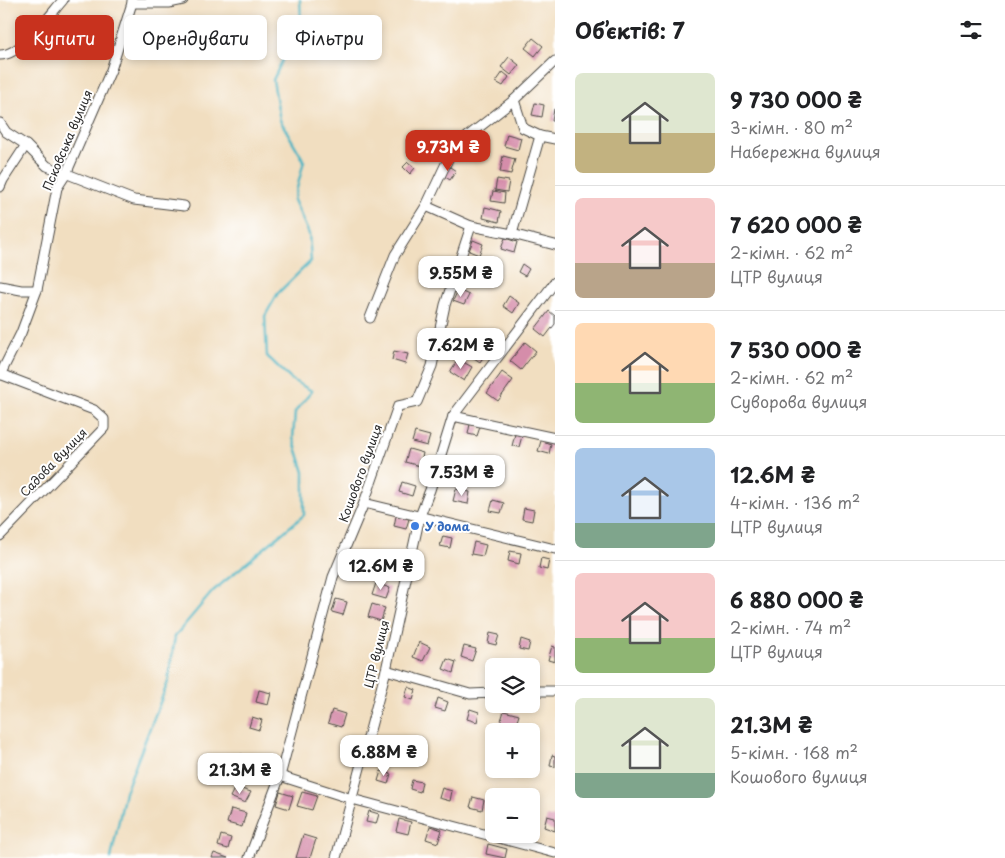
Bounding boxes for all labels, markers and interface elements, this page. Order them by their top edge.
text: Об’єктів: 7 [575,14,685,46]
chip: Купити [15,15,114,60]
chip: Орендувати [124,15,267,60]
chip: Фільтри [277,15,382,60]
icon: filters [957,16,985,44]
text: 9 730 000 ₴ [730,83,862,115]
street label: Псковська вулиця [38,87,96,193]
icon: home [615,93,675,153]
text: 3-кімн. · 80 m² [730,115,853,139]
pin: 9.73M ₴ [402,130,494,172]
text: 9.73M ₴ [416,134,480,158]
text: Набережна вулиця [730,139,881,163]
text: 7 620 000 ₴ [730,208,862,240]
icon: home [615,218,675,278]
text: 2-кімн. · 62 m² [730,240,853,264]
pin: 9.55M ₴ [415,256,507,298]
text: 9.55M ₴ [429,260,493,284]
text: ЦТР вулиця [730,264,823,288]
pin: 7.62M ₴ [415,328,507,370]
text: 7.62M ₴ [428,332,494,356]
text: 7 530 000 ₴ [730,333,861,365]
icon: home [615,343,675,403]
text: 2-кімн. · 62 m² [730,365,853,389]
text: Суворова вулиця [730,389,867,413]
street label: Кошового вулиця [334,421,386,525]
street label: Садова вулиця [15,424,91,500]
pin: 7.53M ₴ [416,454,508,497]
text: 12.6M ₴ [730,458,815,490]
text: 7.53M ₴ [430,459,494,483]
icon: home [615,468,675,528]
text: 4-кімн. · 136 m² [730,490,860,514]
text: ЦТР вулиця [730,514,823,538]
place label: У дома [424,517,471,535]
marker: У дома [409,520,421,532]
pin: 12.6M ₴ [335,548,427,591]
text: 12.6M ₴ [349,553,413,577]
text: 6 880 000 ₴ [730,583,863,615]
icon: home [615,593,675,653]
text: 2-кімн. · 74 m² [730,615,851,639]
street label: ЦТР вулиця [359,618,393,690]
text: ЦТР вулиця [730,639,823,663]
map controls [485,658,540,843]
button: layers [485,658,540,713]
text: 21.3M ₴ [730,708,812,740]
icon: home [615,718,675,778]
button: + [485,723,540,778]
pin: 6.88M ₴ [338,734,430,777]
text: 6.88M ₴ [351,739,417,763]
text: 5-кімн. · 168 m² [730,740,858,764]
pin: 21.3M ₴ [194,752,286,795]
text: 21.3M ₴ [209,757,271,781]
text: Кошового вулиця [730,764,868,788]
button: − [485,788,540,843]

